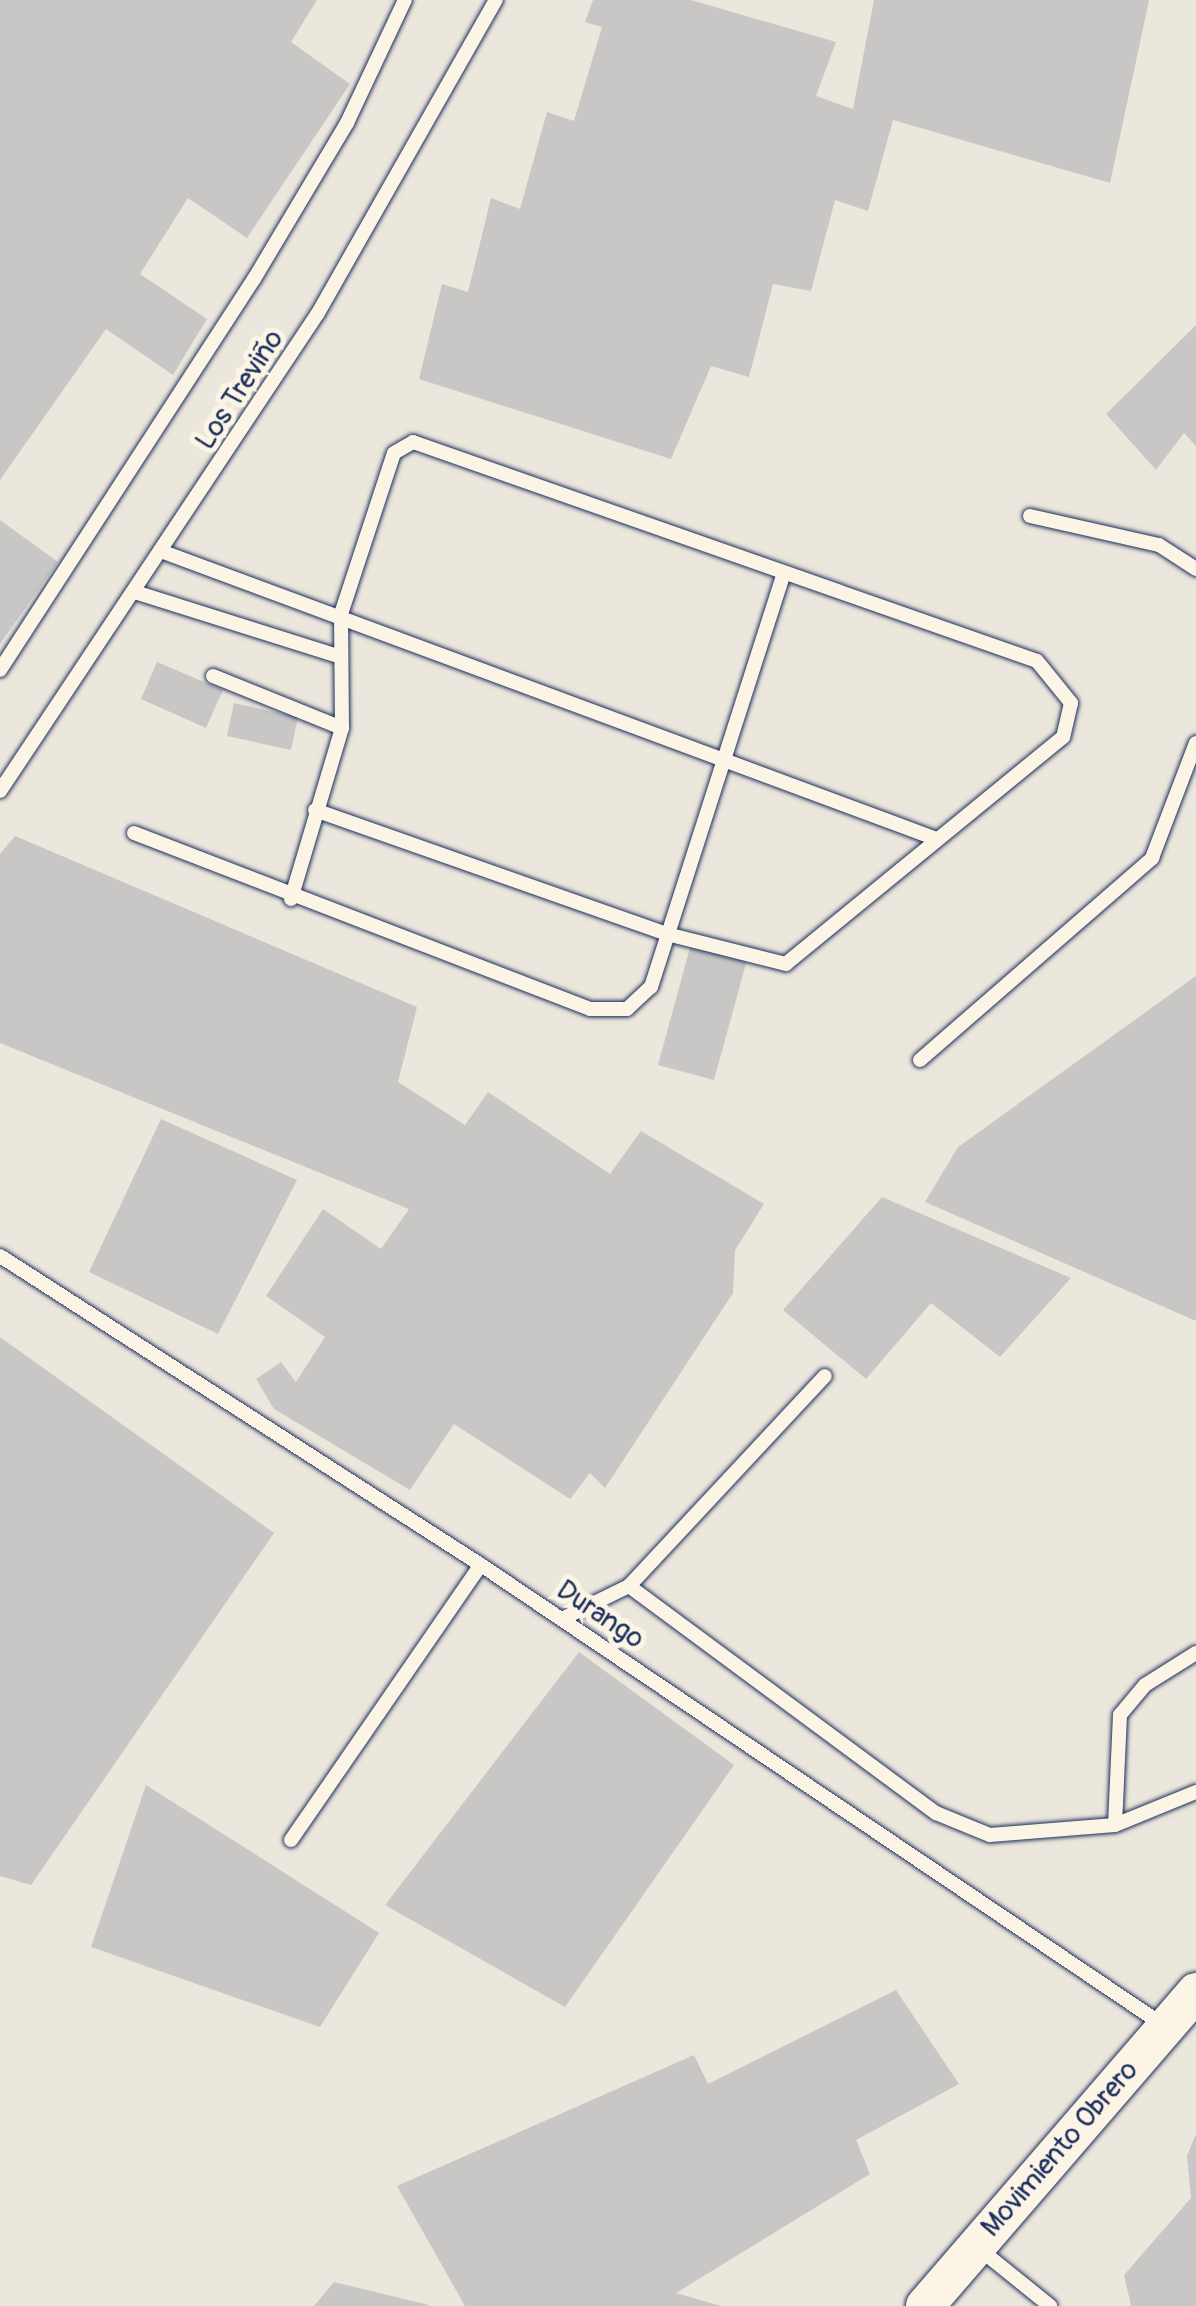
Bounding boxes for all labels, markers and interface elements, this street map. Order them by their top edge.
street label: Los Treviño [189,324,291,456]
street label: Durango [550,1574,650,1656]
street label: Movimiento Obrero [974,2054,1146,2244]

